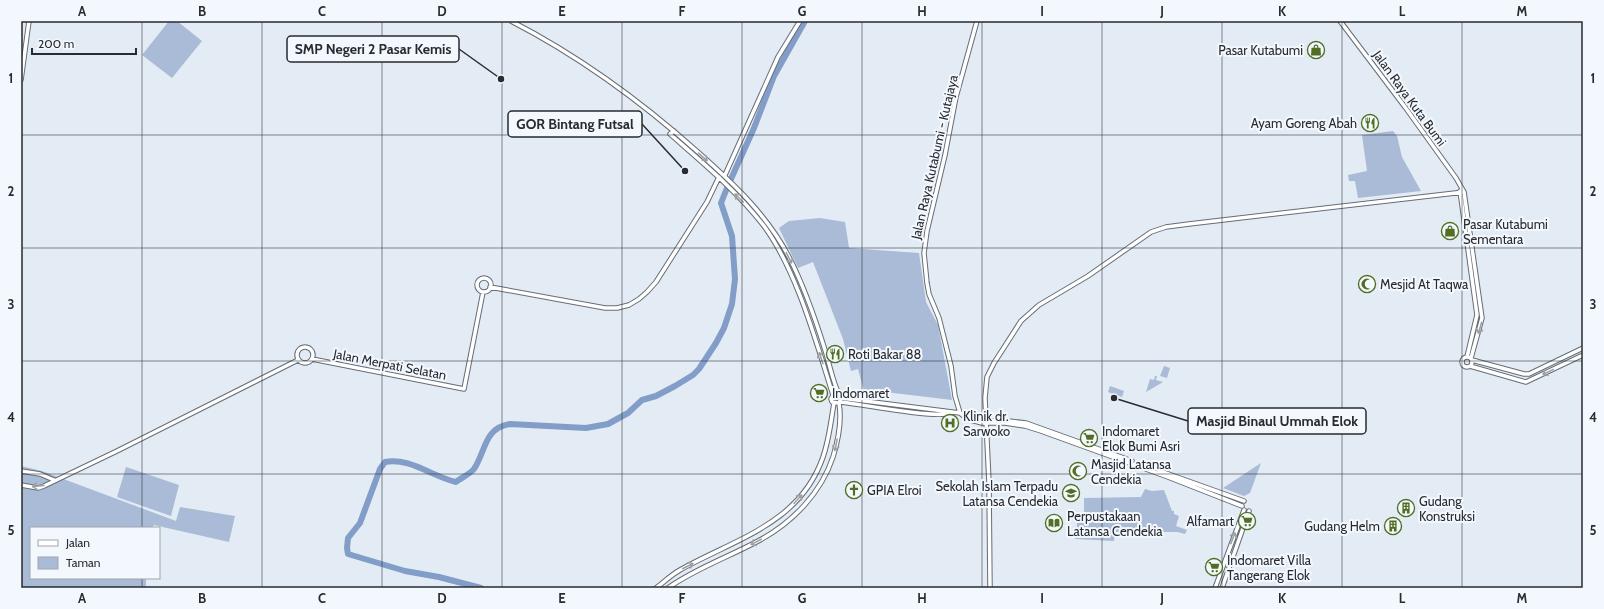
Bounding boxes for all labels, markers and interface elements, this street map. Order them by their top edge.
text: A [78,3,87,19]
text: B [198,3,206,19]
text: C [318,3,326,19]
text: D [437,3,447,19]
text: E [558,3,566,19]
text: F [679,3,686,19]
text: G [798,3,807,19]
text: H [917,3,927,19]
text: I [1040,3,1044,19]
text: J [1159,3,1164,19]
text: K [1278,3,1287,19]
text: L [1399,3,1406,19]
text: M [1517,3,1528,19]
scale bar [32,30,136,56]
text: 200 m [38,36,74,51]
callout: SMP Negeri 2 Pasar Kemis [287,36,459,62]
text: SMP Negeri 2 Pasar Kemis [295,40,451,58]
shop icon: Pasar Kutabumi [1306,40,1326,60]
place label: Pasar Kutabumi [1218,42,1303,58]
street label: Jalan Raya Kuta Bumi [1369,46,1450,149]
text: 1 [9,70,13,86]
text: 1 [1591,70,1595,86]
street label: Jalan Raya Kutabumi - Kutajaya [907,72,962,242]
callout: GOR Bintang Futsal [508,111,642,137]
restaurant icon: Ayam Goreng Abah [1360,113,1380,133]
text: GOR Bintang Futsal [516,115,634,133]
place label: Ayam Goreng Abah [1251,115,1357,131]
one-way arrow [698,152,709,161]
text: 2 [8,183,15,199]
text: 2 [1590,183,1597,199]
one-way arrow [734,193,744,203]
place label: Pasar Kutabumi Sementara [1463,216,1548,247]
shop icon: Pasar Kutabumi Sementara [1440,221,1460,241]
one-way arrow [786,252,793,264]
mosque icon: Mesjid At Taqwa [1357,274,1377,294]
place label: Mesjid At Taqwa [1380,276,1469,293]
text: 3 [7,296,15,312]
text: 3 [1589,296,1597,312]
one-way arrow [1475,321,1483,334]
restaurant icon: Roti Bakar 88 [825,344,845,364]
street label: Jalan Merpati Selatan [331,345,448,383]
place label: Roti Bakar 88 [848,346,922,362]
one-way arrow [817,352,824,365]
one-way arrow [1542,369,1554,376]
supermarket icon: Indomaret [809,383,829,403]
place label: Indomaret [832,385,890,401]
place label: Klinik dr. Sarwoko [963,408,1010,439]
callout: Masjid Binaul Ummah Elok [1188,408,1366,434]
text: 4 [7,409,15,425]
text: 4 [1589,409,1597,425]
text: Masjid Binaul Ummah Elok [1196,412,1358,430]
hospital icon: Klinik dr. Sarwoko [940,413,960,433]
place label: Indomaret Elok Bumi Asri [1102,423,1180,454]
supermarket icon: Indomaret Elok Bumi Asri [1079,428,1099,448]
one-way arrow [832,438,840,451]
place label: Masjid Latansa Cendekia [1091,456,1172,487]
mosque icon: Masjid Latansa Cendekia [1068,461,1088,481]
place label: Sekolah Islam Terpadu Latansa Cendekia [935,478,1059,509]
church icon: GPIA Elroi [844,480,864,500]
one-way arrow [32,482,45,490]
place label: GPIA Elroi [867,482,922,498]
school or university icon: Sekolah Islam Terpadu Latansa Cendekia [1061,483,1081,503]
place label: Gudang Konstruksi [1419,493,1475,524]
one-way arrow [793,494,803,504]
building icon: Gudang Konstruksi [1396,498,1416,518]
place label: Perpustakaan Latansa Cendekia [1067,508,1163,539]
supermarket icon: Alfamart [1237,511,1257,531]
library icon: Perpustakaan Latansa Cendekia [1044,513,1064,533]
place label: Alfamart [1186,513,1235,529]
building icon: Gudang Helm [1383,516,1403,536]
place label: Gudang Helm [1304,518,1380,534]
text: 5 [8,522,15,538]
text: 5 [1590,522,1597,538]
legend [30,527,160,579]
one-way arrow [1230,533,1238,545]
text: Jalan [65,535,90,550]
one-way arrow [751,539,763,546]
place label: Indomaret Villa Tangerang Elok [1227,552,1312,583]
text: Taman [66,555,101,570]
supermarket icon: Indomaret Villa Tangerang Elok [1204,557,1224,577]
one-way arrow [681,562,693,569]
text: A [78,590,87,606]
text: B [198,590,206,606]
text: C [318,590,326,606]
text: D [437,590,447,606]
text: E [558,590,566,606]
text: F [679,590,686,606]
text: G [798,590,807,606]
text: H [917,590,927,606]
text: I [1040,590,1044,606]
text: J [1159,590,1164,606]
text: K [1278,590,1287,606]
text: L [1399,590,1406,606]
text: M [1517,590,1528,606]

